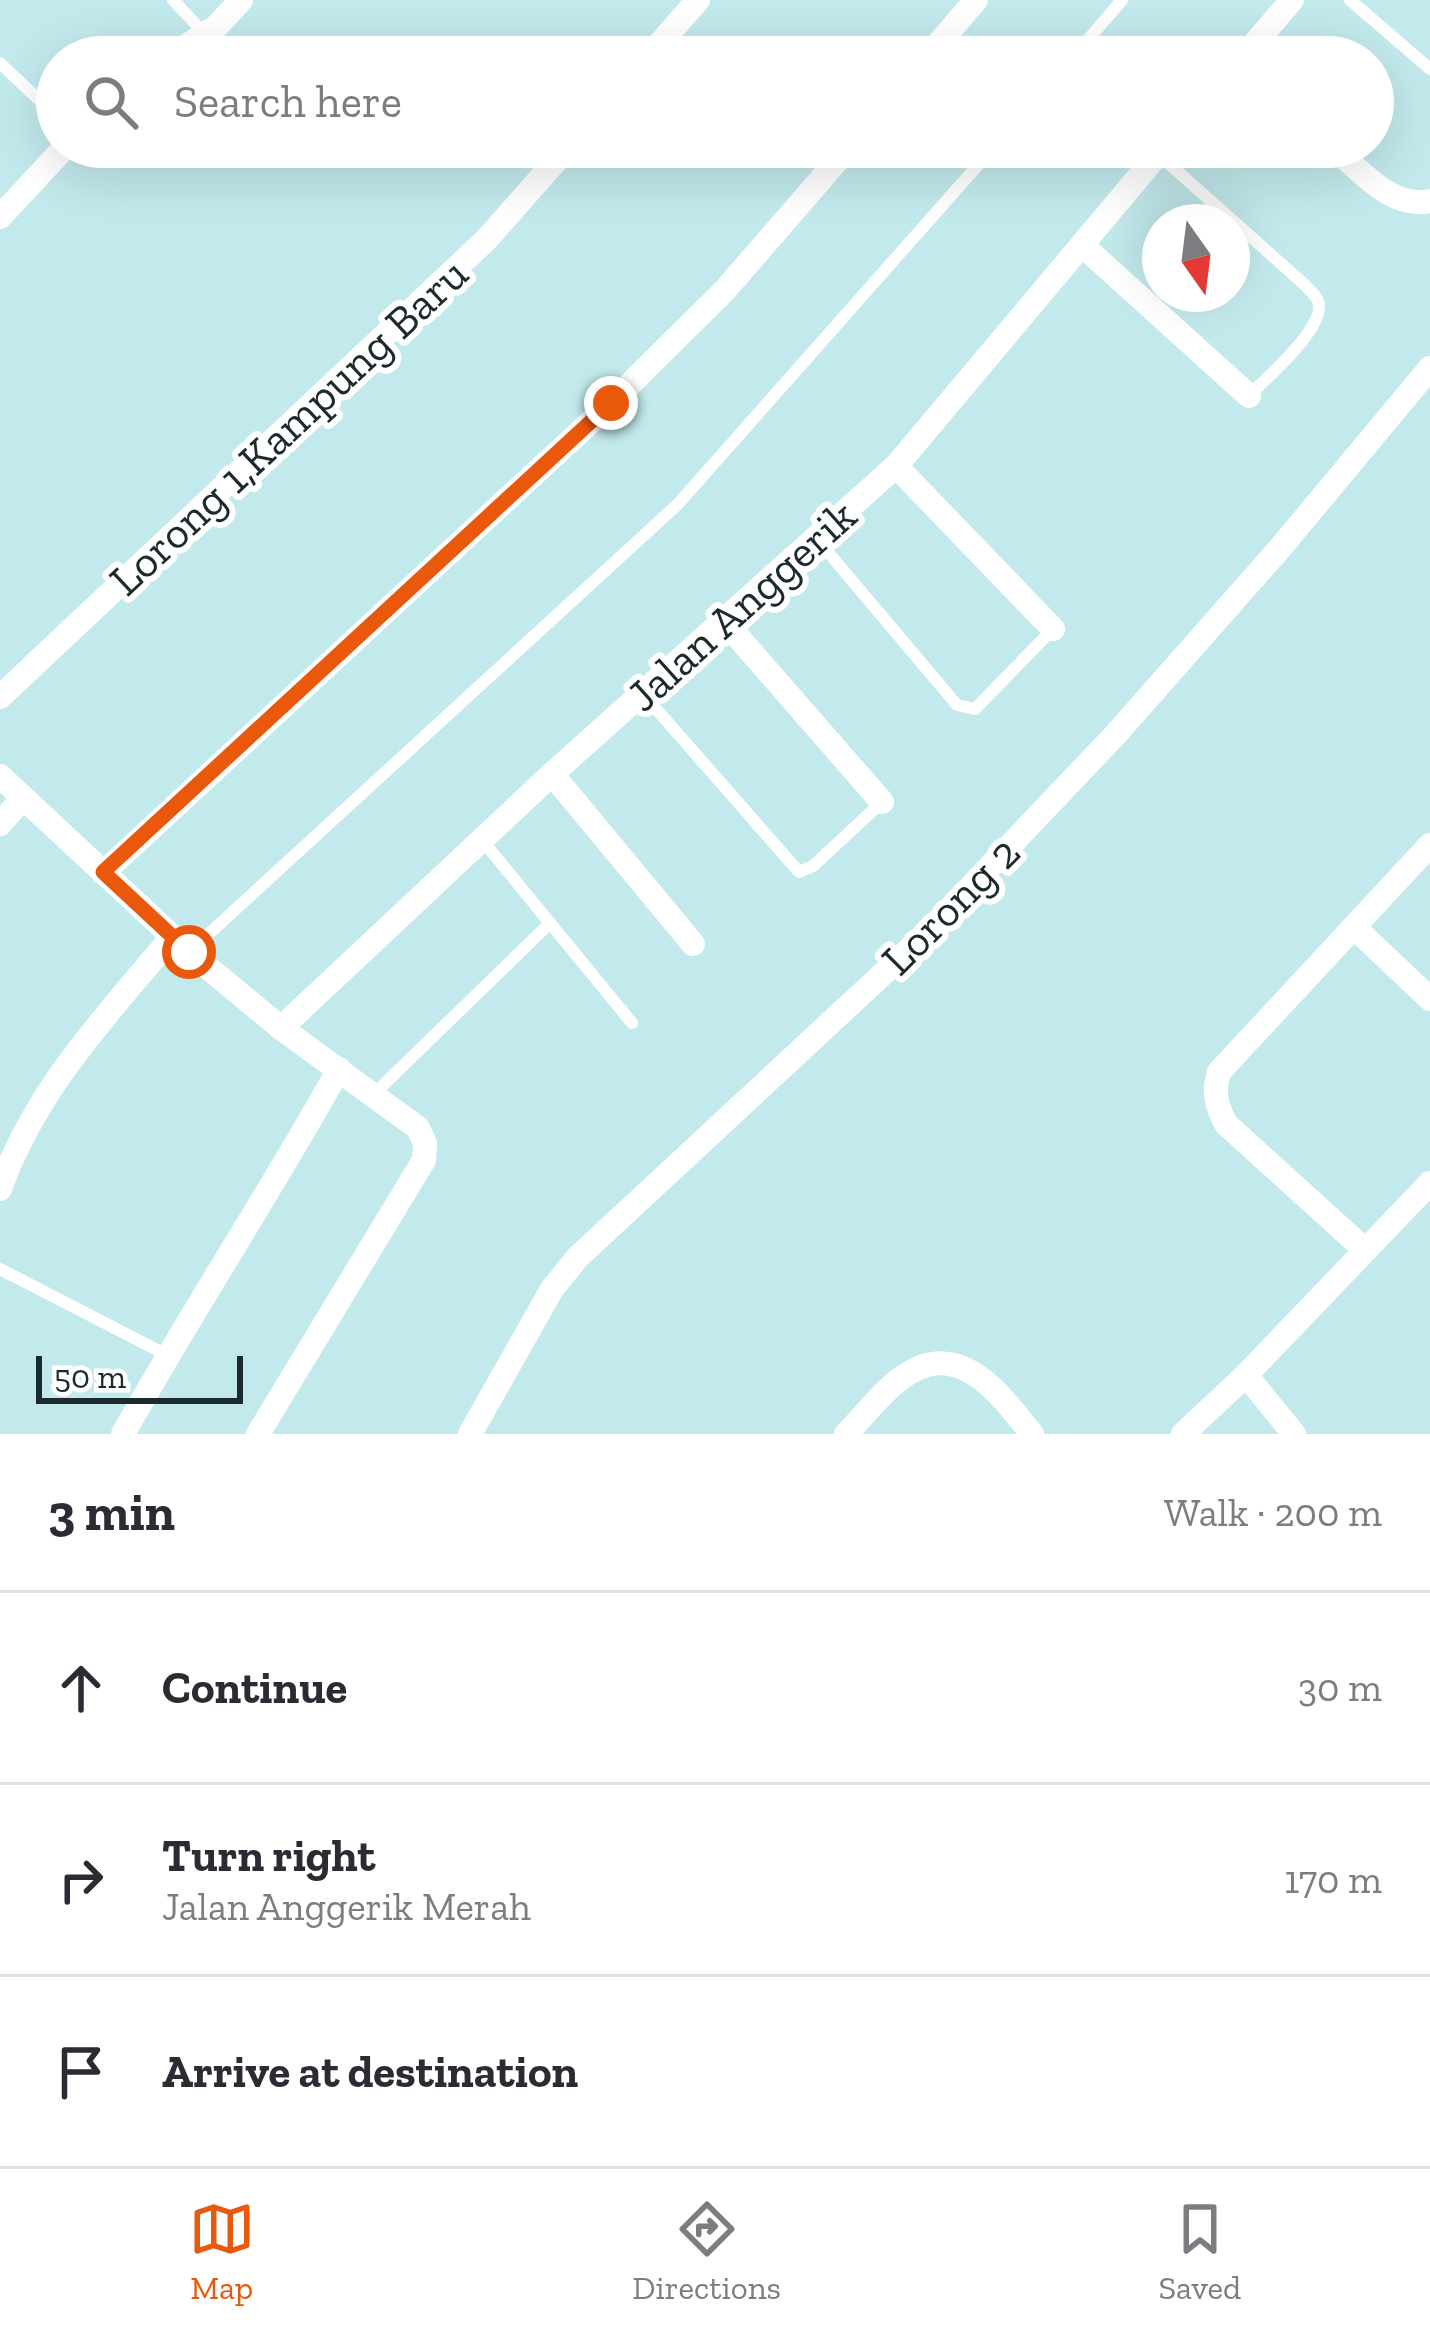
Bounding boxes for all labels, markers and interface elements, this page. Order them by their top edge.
search box [36,36,1394,168]
icon: search [78,69,144,135]
text: Search here [174,75,402,129]
north arrow [1142,204,1250,312]
street label: Lorong 1,Kampung Baru [98,247,479,607]
route end [584,376,638,430]
street label: Jalan Anggerik [616,489,867,723]
street label: Lorong 2 [870,825,1031,986]
route start [162,925,216,979]
scale bar [36,1350,243,1403]
text: 50 m [54,1357,126,1396]
text: 3 min [48,1482,175,1543]
text: Walk · 200 m [1164,1489,1382,1536]
icon: ahead [48,1655,114,1721]
text: Continue [162,1661,347,1715]
text: 30 m [1298,1664,1382,1711]
text: Turn right [162,1829,375,1883]
icon: right [48,1847,114,1913]
text: 170 m [1284,1856,1382,1903]
text: Jalan Anggerik Merah [162,1883,531,1930]
icon: arrive [48,2039,114,2105]
text: Arrive at destination [162,2045,578,2099]
tab: Map [189,2196,255,2307]
tab: Directions [632,2196,781,2307]
tab: Saved [1159,2196,1241,2307]

